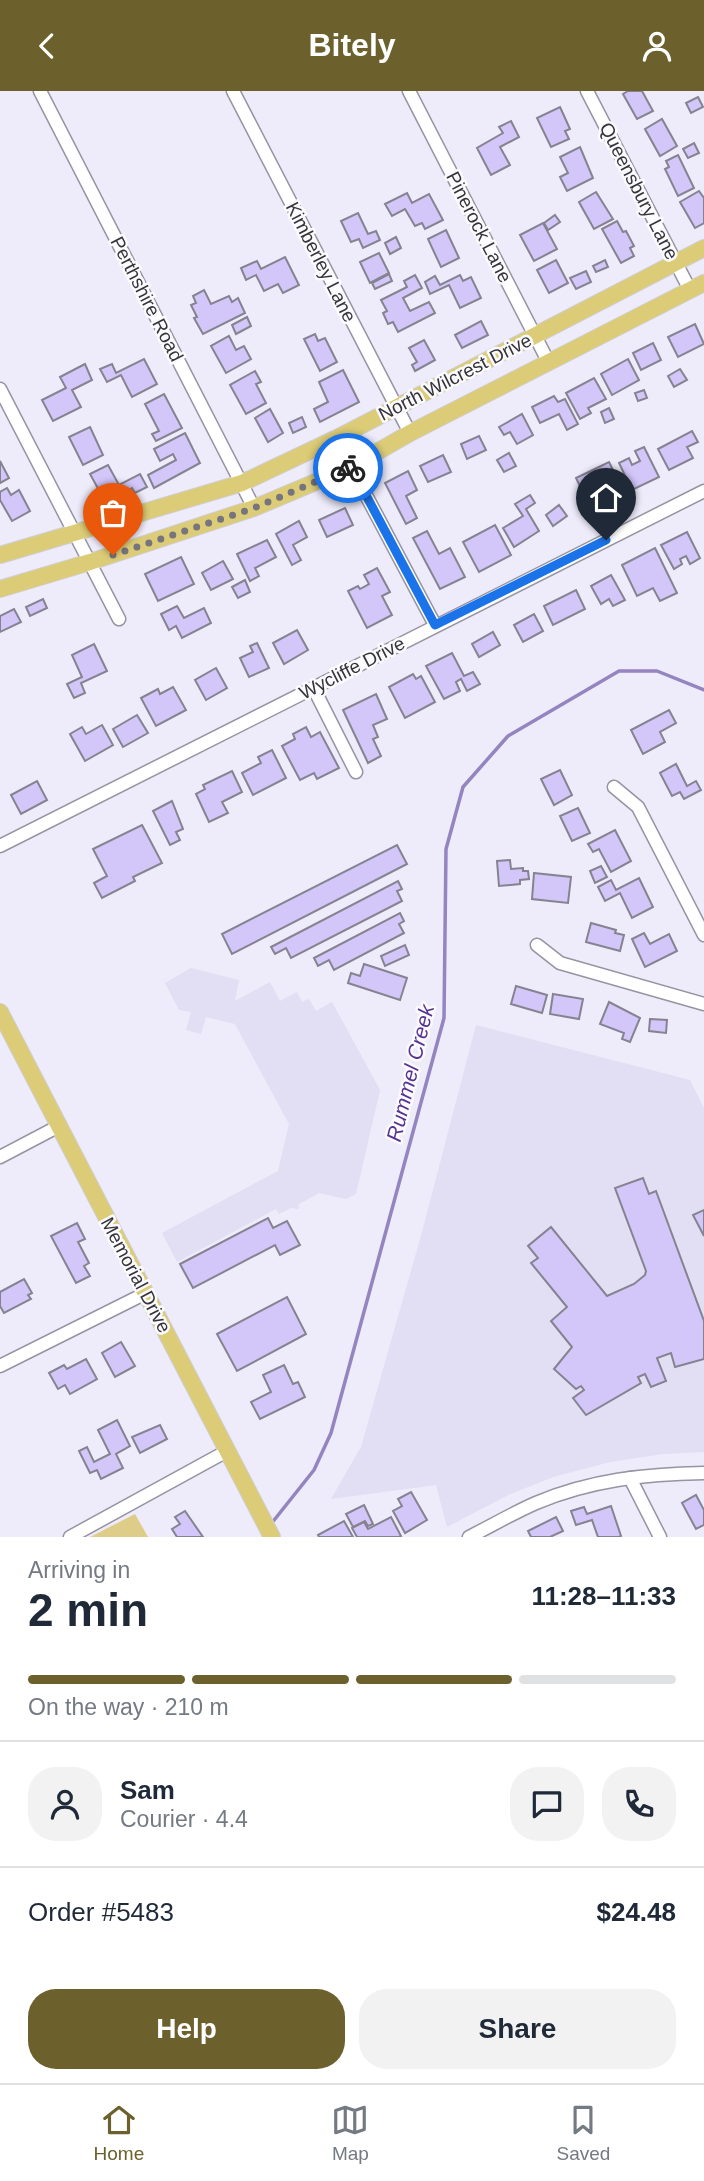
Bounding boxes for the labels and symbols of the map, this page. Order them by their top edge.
street label: Queensbury Lane [595,119,683,263]
street label: Pinerock Lane [442,168,516,286]
street label: Kimberley Lane [282,198,360,326]
street label: Perthshire Road [106,233,188,365]
street label: North Wilcrest Drive [375,329,535,425]
courier [313,433,383,503]
pin [576,468,636,540]
pin [83,483,143,555]
street label: Wycliffe Drive [296,632,408,704]
water label: Rummel Creek [382,1001,438,1144]
street label: Memorial Drive [97,1214,175,1336]

